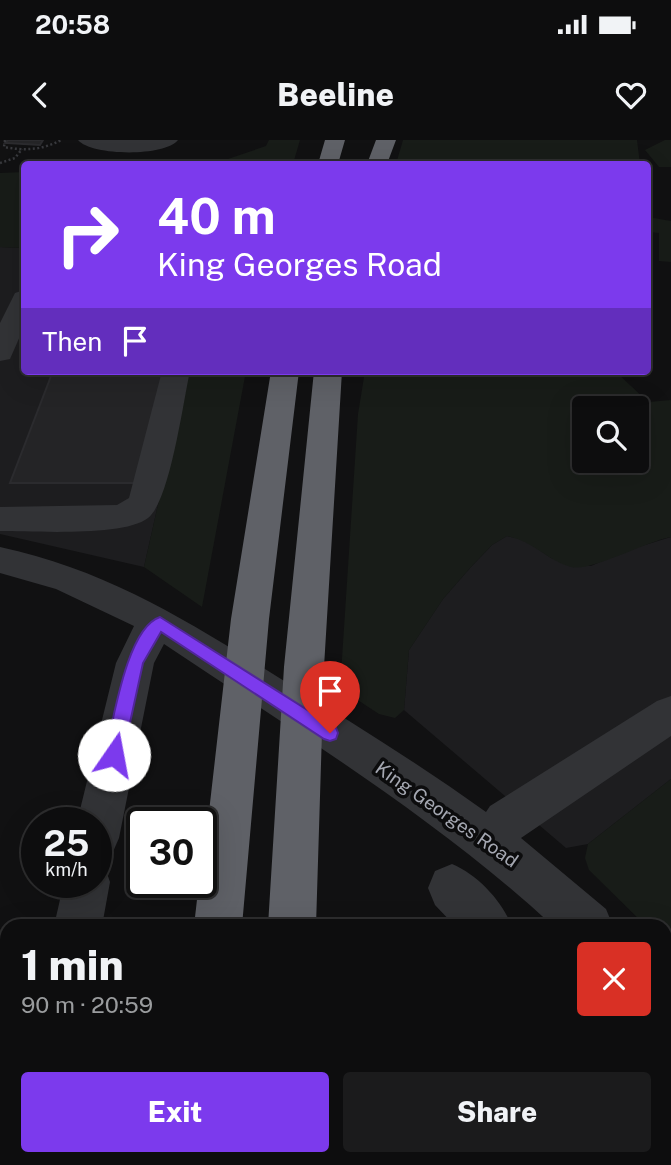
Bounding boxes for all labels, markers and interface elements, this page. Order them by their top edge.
text: 20:58 [35,9,110,40]
icon: back [21,76,59,114]
text: Beeline [277,76,394,113]
icon: heart [612,76,650,114]
text: 40 m [157,187,276,245]
icon: right [42,189,133,280]
text: King Georges Road [157,246,442,283]
icon: arrive [116,322,154,360]
text: Then [42,326,102,357]
map controls [572,396,649,473]
button: search [572,396,649,473]
pin [300,661,360,733]
icon: arrive [311,672,349,710]
position arrow [77,718,151,792]
street label: King Georges Road [371,756,523,872]
speed limit sign: 30 [126,807,217,898]
text: 25 [44,823,89,864]
text: km/h [45,859,88,880]
text: 1 min [21,940,124,989]
button: close [577,942,651,1016]
text: 90 m · 20:59 [21,991,153,1018]
button: Exit [21,1072,329,1152]
button: Share [343,1072,651,1152]

